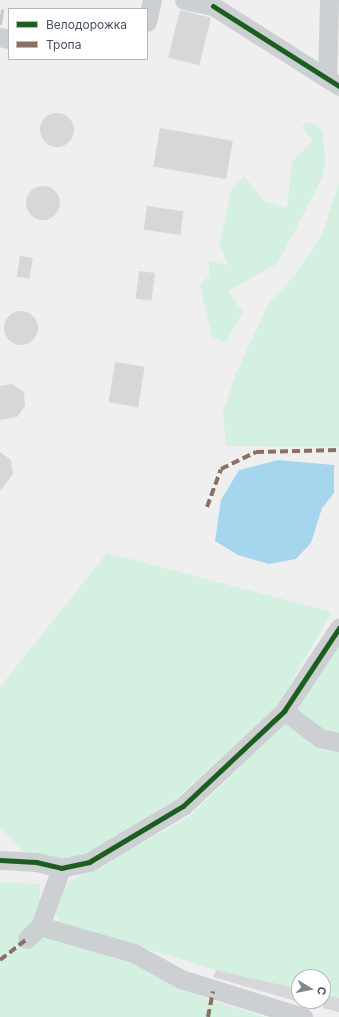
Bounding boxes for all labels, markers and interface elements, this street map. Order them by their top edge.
legend [8,8,148,60]
text: Велодорожка [46,17,127,32]
text: Тропа [46,37,81,52]
north arrow [291,969,331,1009]
text: С [314,986,329,996]

